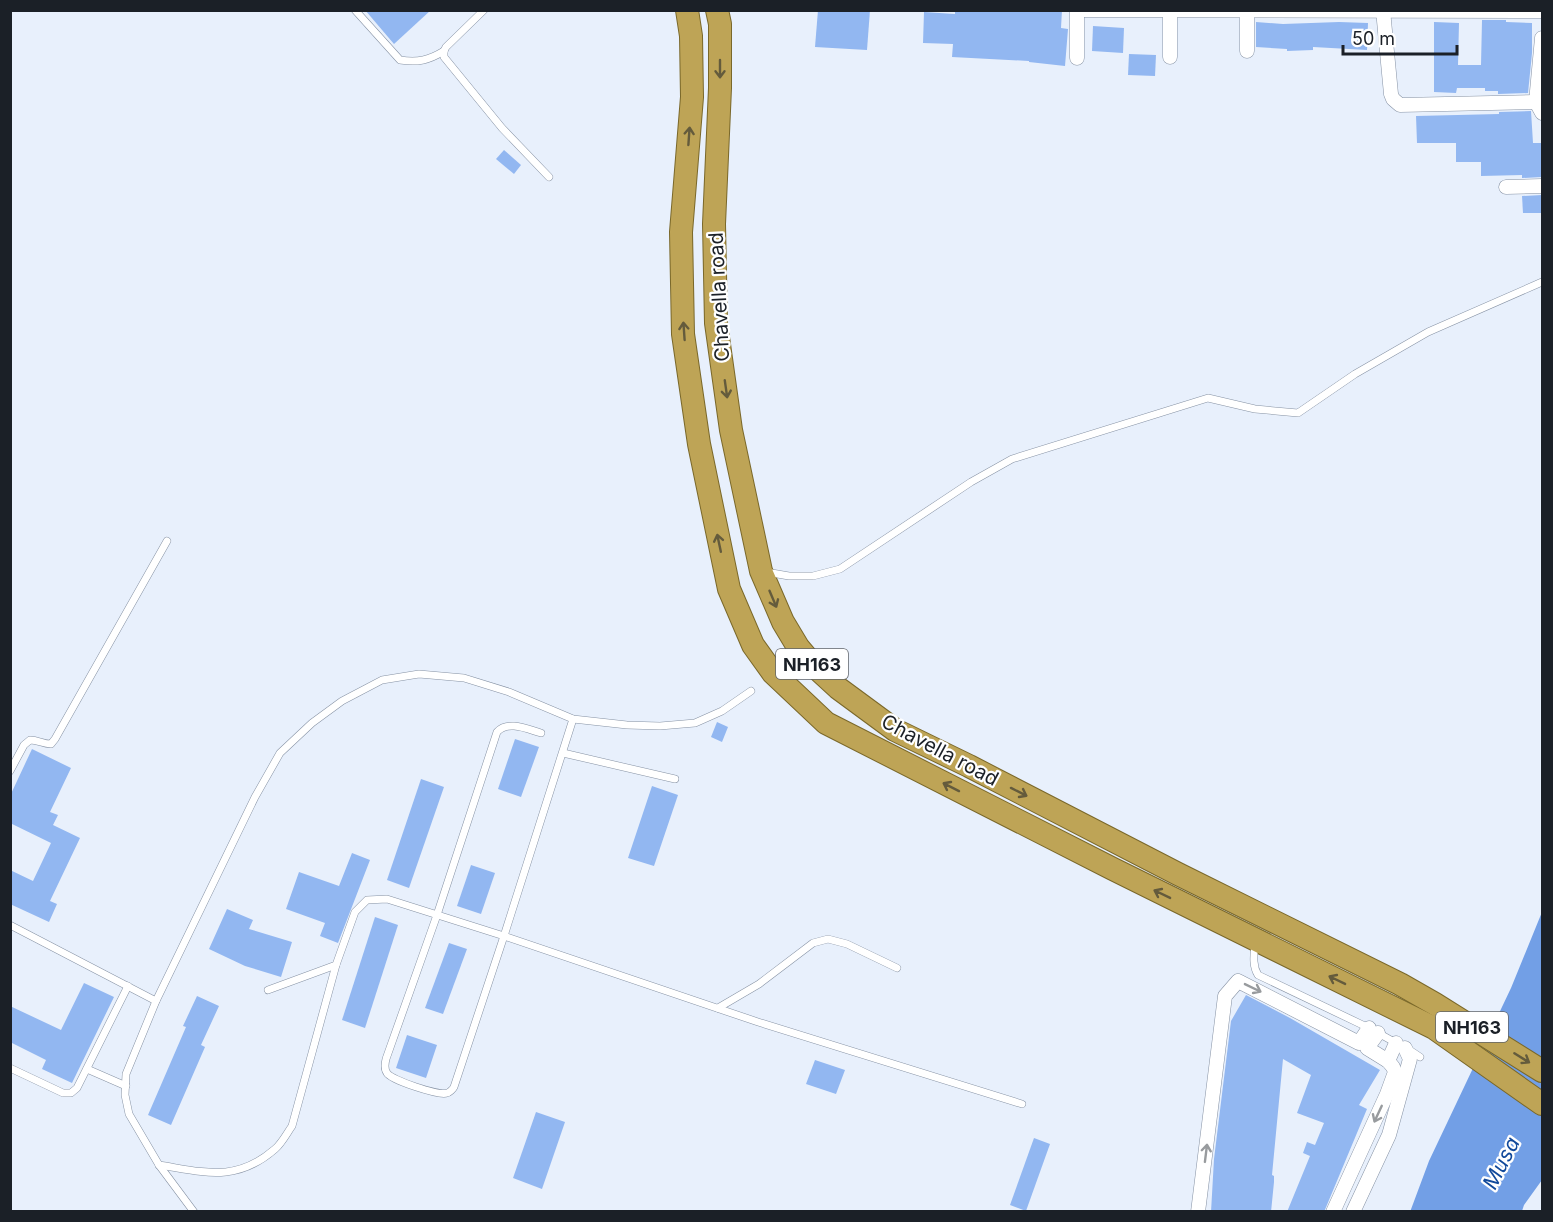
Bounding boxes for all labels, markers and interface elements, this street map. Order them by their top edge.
scale bar [1343,18,1457,56]
text: 50 m [1352,28,1395,49]
one-way arrow [714,58,726,78]
one-way arrow [683,126,694,146]
street label: Chavella road [704,232,734,362]
one-way arrow [678,321,689,341]
one-way arrow [720,379,731,398]
one-way arrow [713,534,724,554]
one-way arrow [768,589,779,608]
road number: NH163 [776,649,848,679]
street label: Chavella road [877,709,1003,791]
one-way arrow [942,780,960,792]
one-way arrow [1010,786,1028,798]
one-way arrow [1154,887,1172,899]
one-way arrow [1328,974,1346,986]
one-way arrow [1244,983,1262,994]
road number: NH163 [1436,1012,1508,1042]
one-way arrow [1513,1053,1530,1065]
one-way arrow [1371,1104,1383,1122]
water label: Musa [1477,1133,1525,1193]
one-way arrow [1200,1144,1211,1164]

